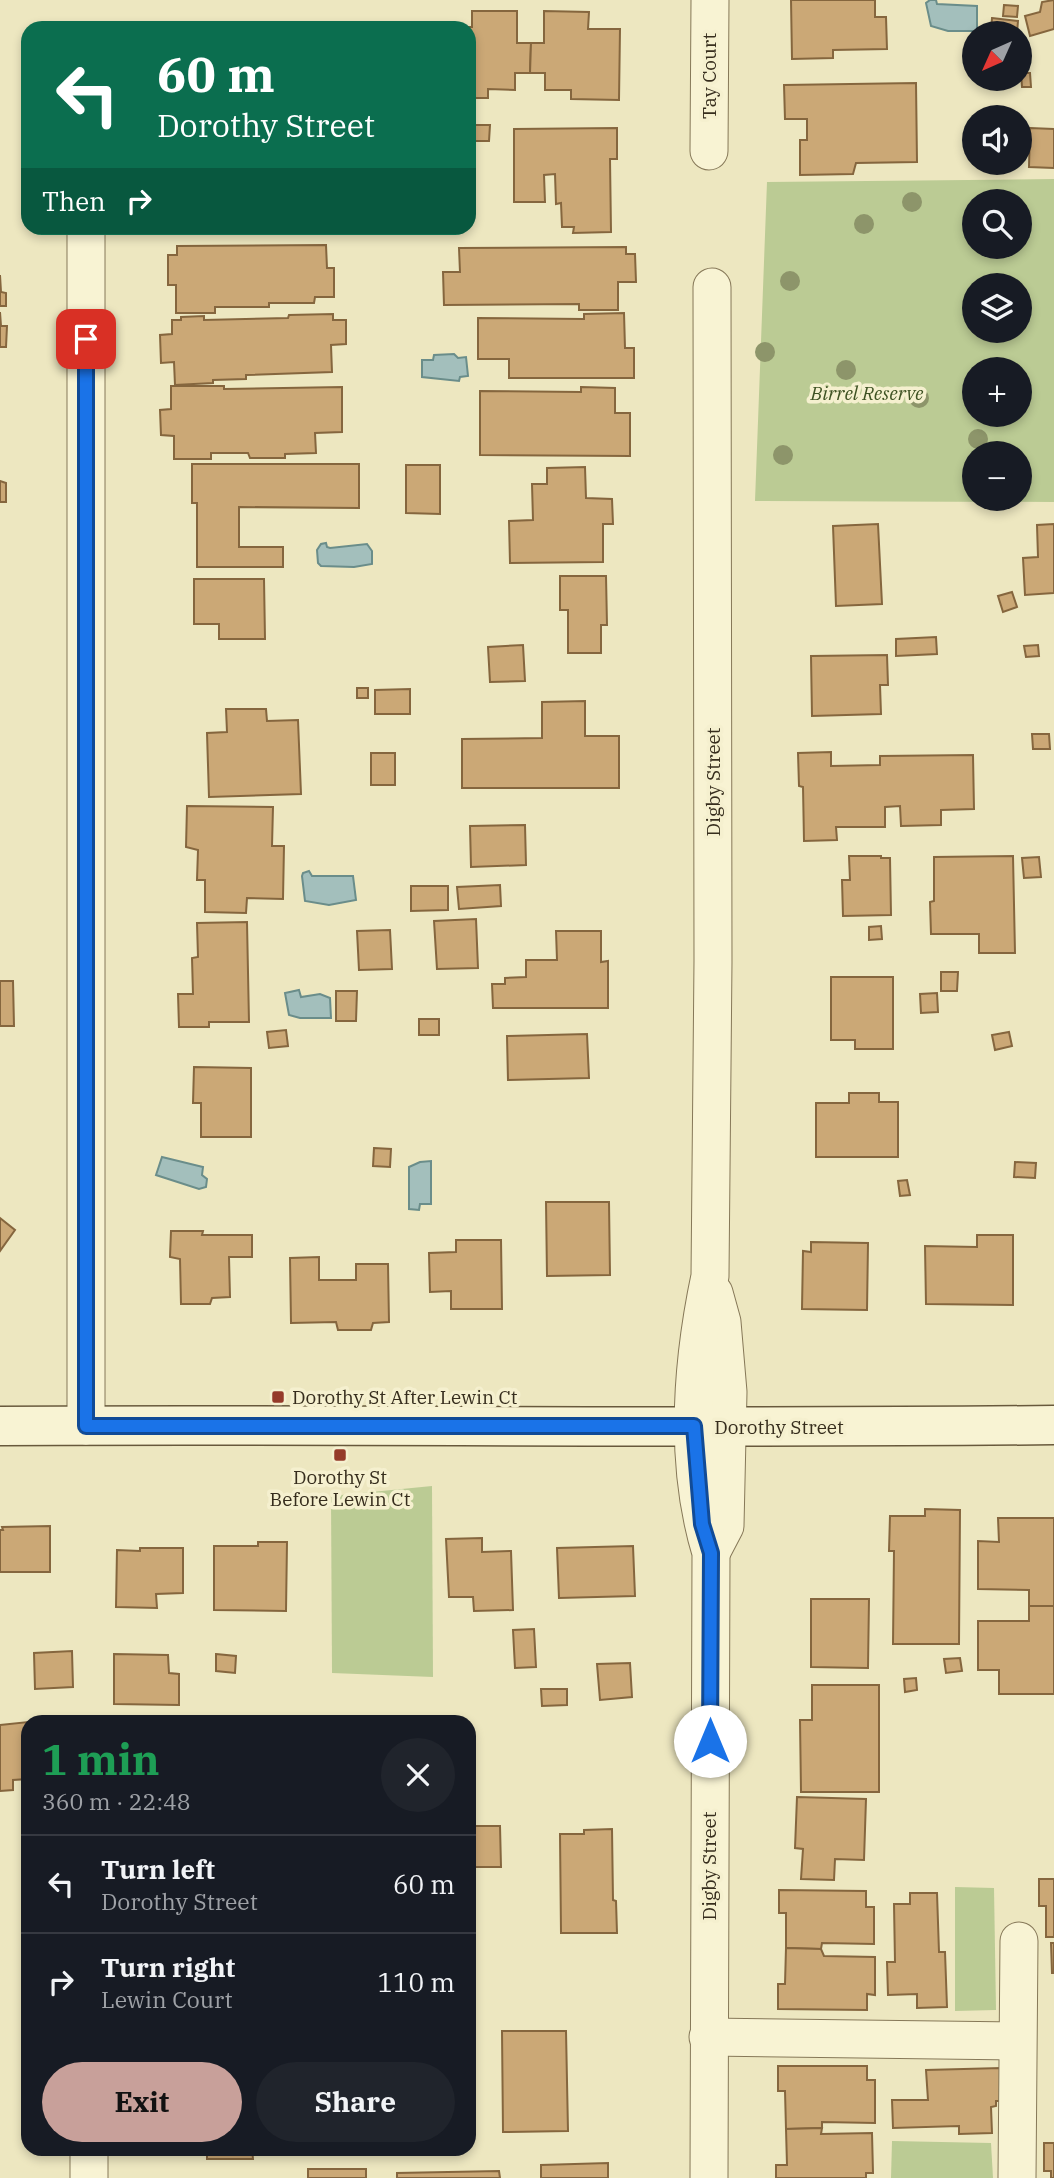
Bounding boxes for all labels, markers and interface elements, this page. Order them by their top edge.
north arrow [962,21,1032,91]
map controls [962,21,1032,511]
street label: Tay Court [697,33,721,119]
text: 60 m [157,42,275,105]
icon: left [42,49,133,140]
text: Dorothy Street [157,104,375,146]
button: sound [962,105,1032,175]
icon: right [120,182,158,220]
text: Then [42,184,106,218]
button: search [962,189,1032,259]
button: layers [962,273,1032,343]
pin [56,309,116,369]
icon: arrive [67,320,105,358]
button: + [962,357,1032,427]
park label: Birrel Reserve [810,381,924,405]
button: − [962,441,1032,511]
street label: Digby Street [701,727,725,836]
place label: Dorothy St After Lewin Ct [292,1385,518,1409]
marker: Dorothy St After Lewin Ct [270,1389,286,1405]
street label: Dorothy Street [714,1415,844,1439]
marker: Dorothy St Before Lewin Ct [332,1447,348,1463]
place label: Dorothy St Before Lewin Ct [270,1465,411,1511]
position arrow [673,1704,747,1778]
text: 1 min [42,1732,160,1787]
button: close [381,1738,455,1812]
text: 360 m · 22:48 [42,1786,191,1816]
street label: Digby Street [697,1811,721,1920]
text: Turn left [101,1852,215,1886]
icon: left [42,1865,80,1903]
text: 60 m [393,1867,455,1901]
text: Dorothy Street [101,1886,258,1916]
text: Turn right [101,1950,235,1984]
icon: right [42,1963,80,2001]
text: 110 m [377,1965,455,1999]
text: Lewin Court [101,1984,233,2014]
button: Exit [42,2062,242,2142]
button: Share [256,2062,455,2142]

